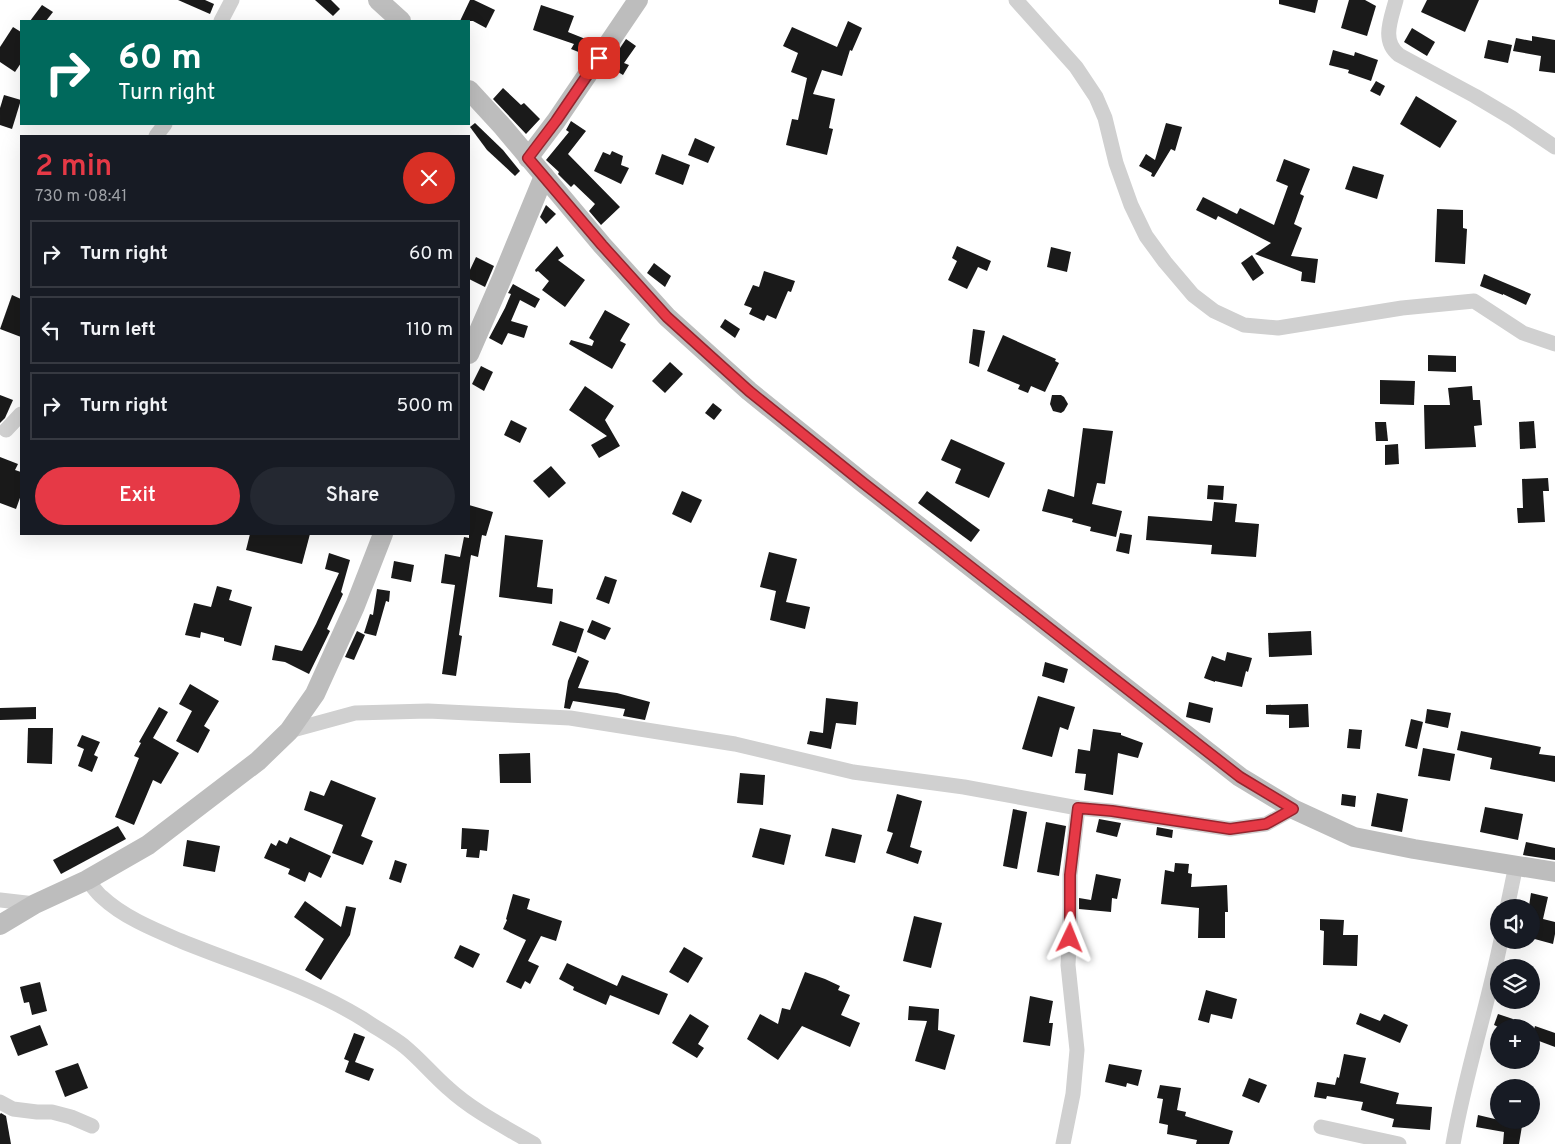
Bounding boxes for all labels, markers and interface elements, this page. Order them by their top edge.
text: 60 m [118,37,202,81]
pin [578,37,620,79]
icon: right [35,40,100,105]
icon: arrive [585,44,613,72]
text: Turn right [118,80,215,107]
text: 2 min [35,149,112,186]
button: close [403,152,455,204]
text: 730 m · 08:41 [35,187,127,207]
icon: right [37,240,65,268]
text: Turn right [80,242,168,266]
text: 60 m [409,242,453,266]
icon: left [37,316,65,344]
text: Turn left [80,318,156,342]
text: 110 m [406,318,453,342]
icon: right [37,392,65,420]
text: Turn right [80,394,168,418]
text: 500 m [396,394,453,418]
button: Exit [35,467,240,525]
button: Share [250,467,455,525]
map controls [1490,899,1540,1129]
button: sound [1490,899,1540,949]
position arrow [1043,911,1095,963]
button: layers [1490,959,1540,1009]
button: + [1490,1019,1540,1069]
button: − [1490,1079,1540,1129]

